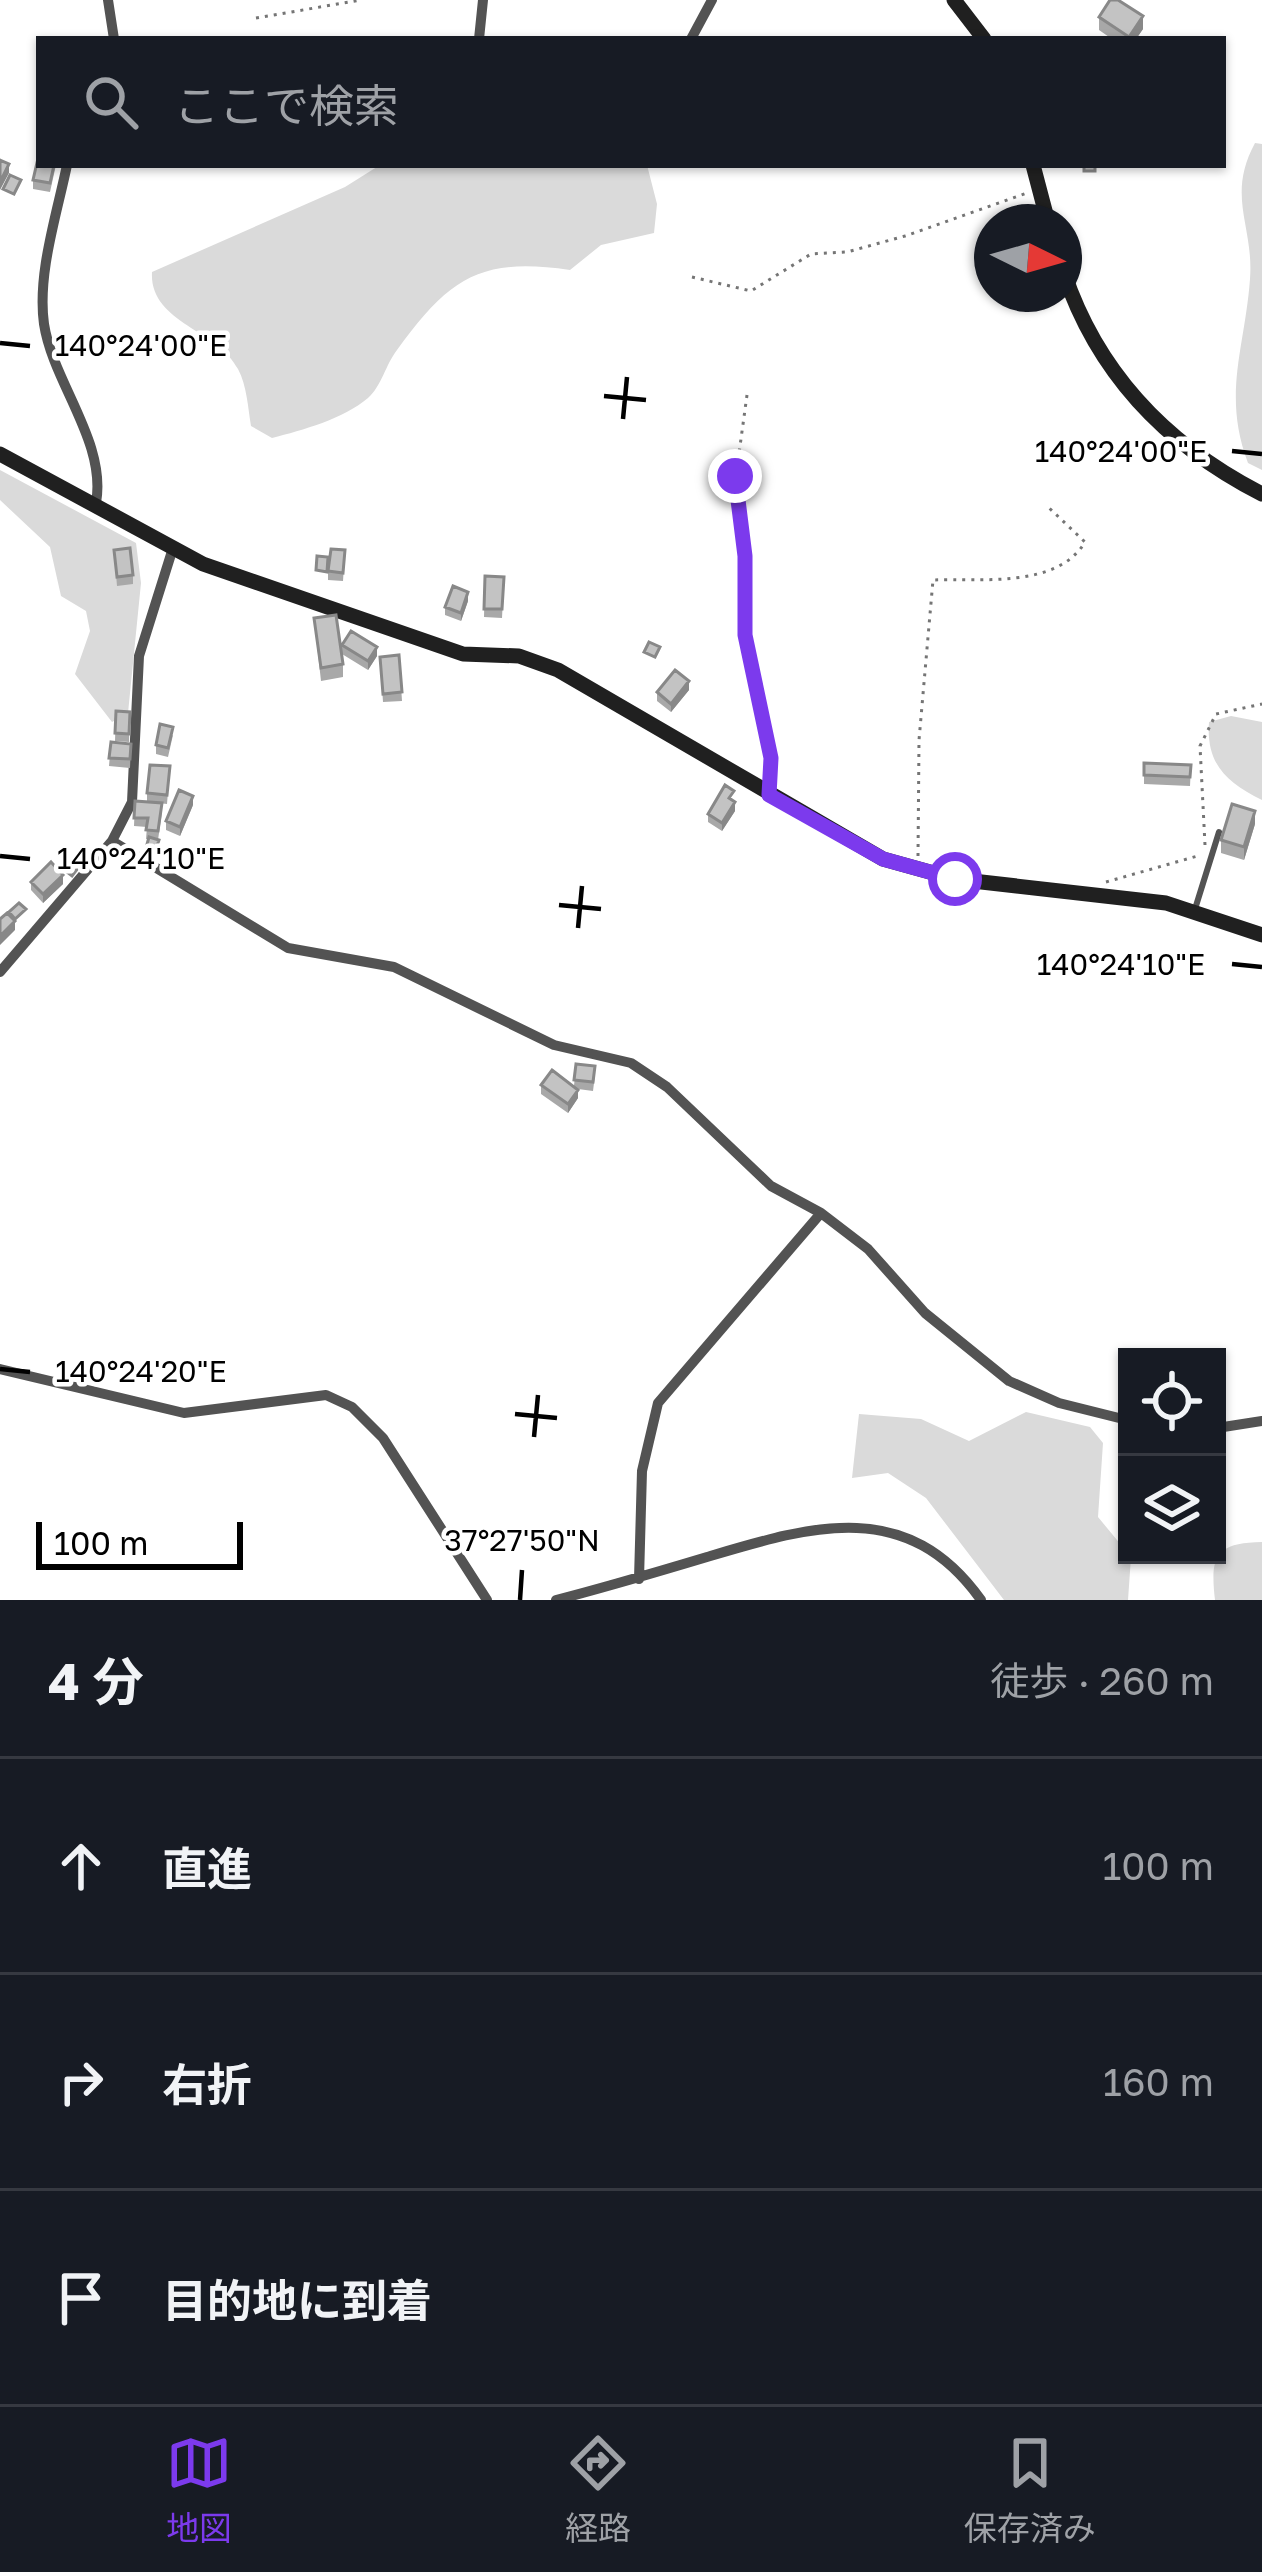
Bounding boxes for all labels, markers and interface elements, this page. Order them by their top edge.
search box [36,36,1226,168]
icon: search [78,69,144,135]
text: ここで検索 [174,78,399,132]
north arrow [974,204,1082,312]
text: 140°24'00"E [55,327,227,363]
text: 140°24'00"E [1035,433,1207,469]
route end [708,449,762,503]
text: 140°24'10"E [57,840,225,876]
route start [928,852,982,906]
text: 140°24'10"E [1037,946,1205,982]
map controls [1118,1348,1226,1564]
button: locate [1118,1348,1226,1456]
text: 140°24'20"E [55,1353,227,1389]
button: layers [1118,1456,1226,1564]
scale bar [36,1516,243,1569]
text: 37°27'50"N [444,1522,600,1558]
text: 100 m [54,1523,148,1562]
text: 4 分 [48,1650,144,1711]
text: 徒歩 · 260 m [990,1657,1214,1704]
icon: ahead [48,1833,114,1899]
text: 直進 [162,1841,252,1895]
text: 100 m [1102,1842,1214,1889]
icon: right [48,2049,114,2115]
text: 右折 [162,2057,252,2111]
text: 160 m [1103,2058,1214,2105]
icon: arrive [48,2265,114,2331]
text: 目的地に到着 [162,2273,432,2327]
tab: 地図 [166,2430,232,2550]
tab: 経路 [565,2430,631,2550]
tab: 保存済み [964,2430,1096,2550]

